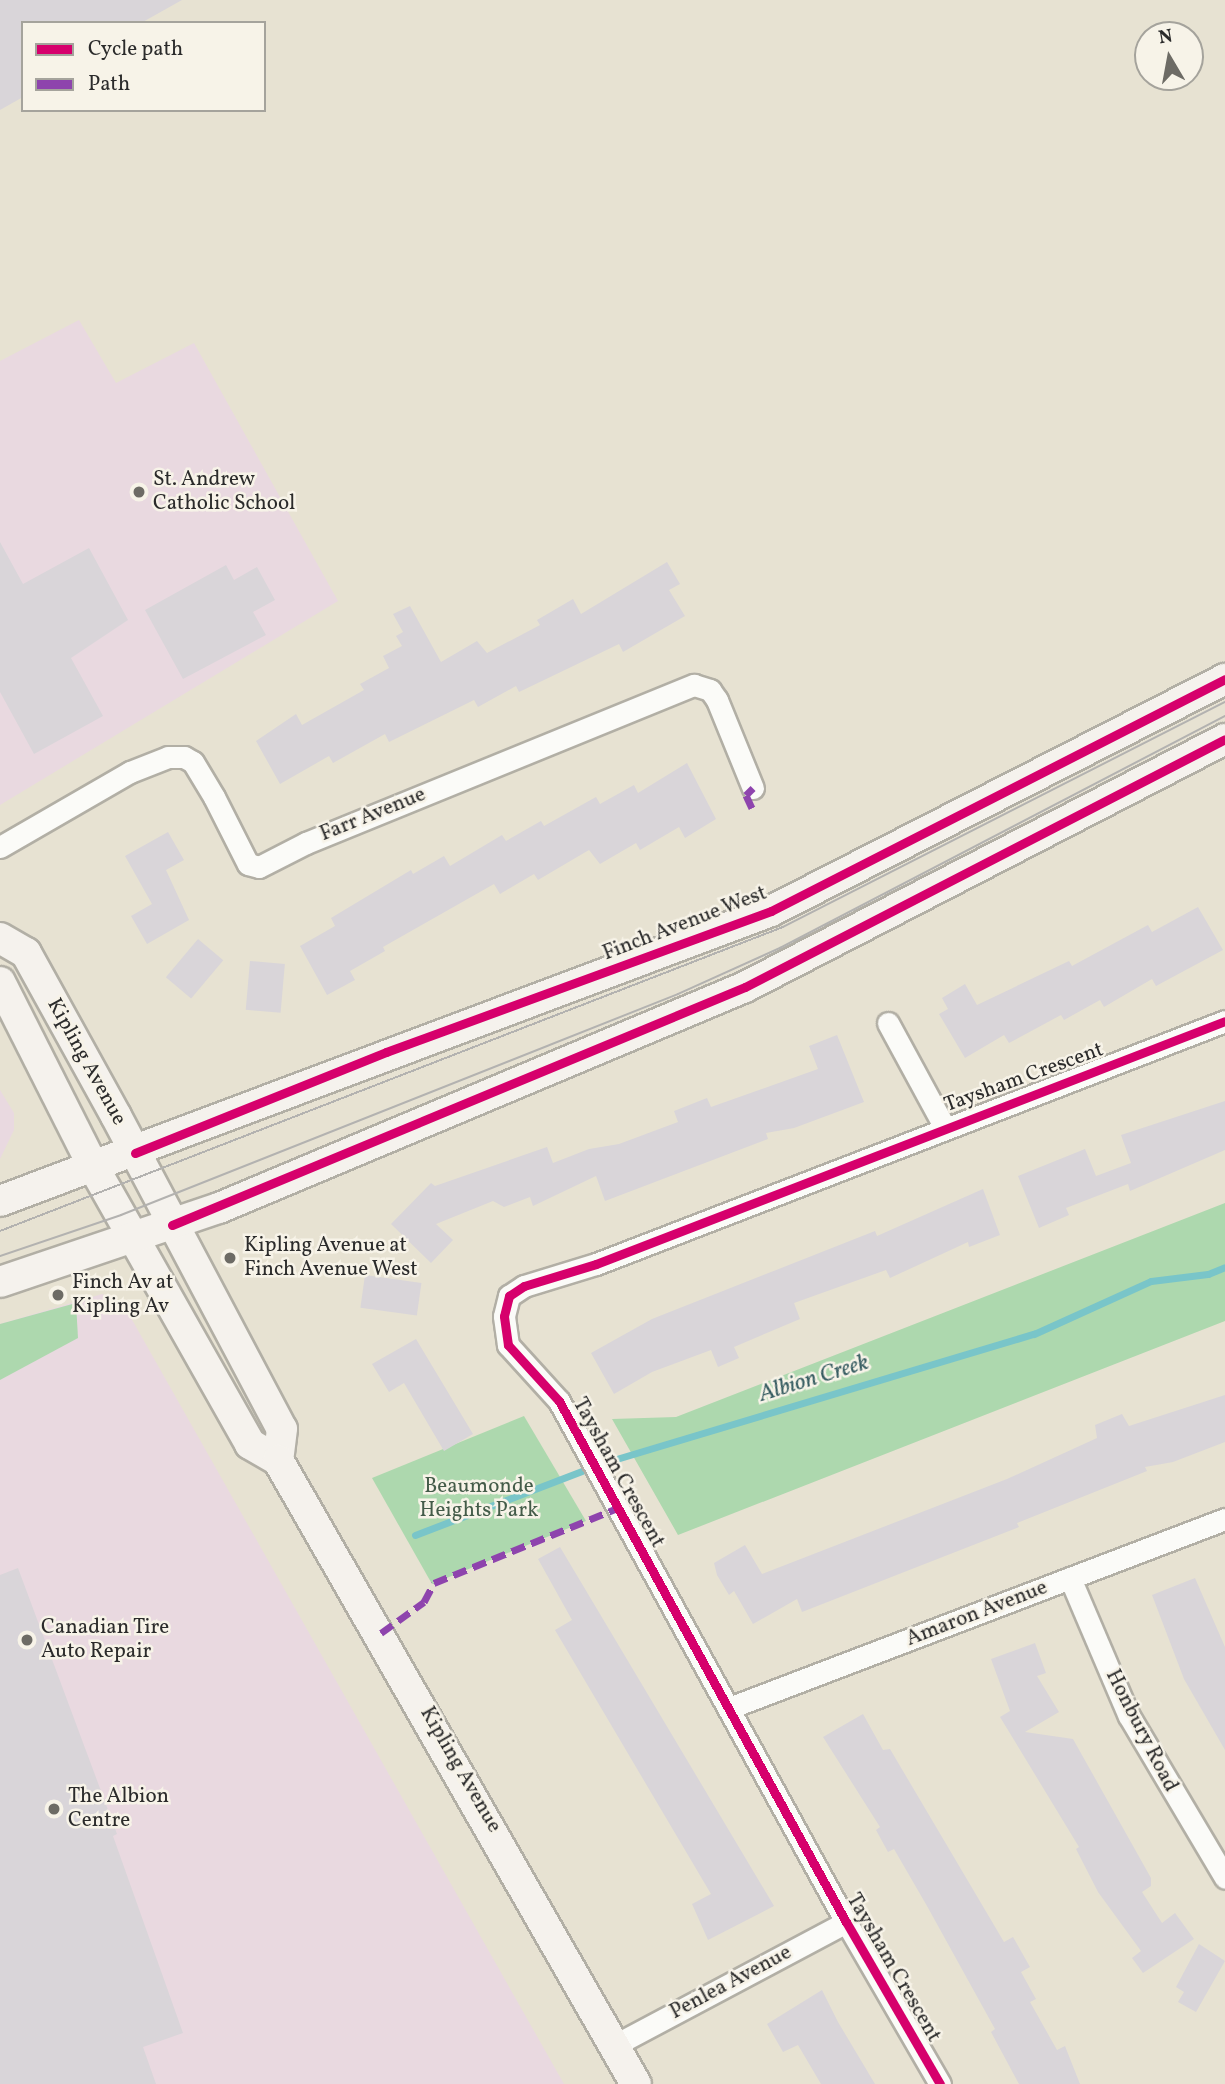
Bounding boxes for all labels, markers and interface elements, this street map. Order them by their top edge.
legend [21,21,266,112]
north arrow [1134,21,1204,91]
text: N [1157,23,1175,51]
text: Cycle path [88,35,183,64]
text: Path [88,70,130,99]
place label: St. Andrew Catholic School [153,467,295,517]
marker: St. Andrew Catholic School [131,484,147,500]
street label: Farr Avenue [317,782,429,848]
street label: Finch Avenue West [599,881,771,967]
street label: Kipling Avenue [41,994,131,1130]
street label: Taysham Crescent [941,1037,1107,1119]
place label: Kipling Avenue at Finch Avenue West [244,1233,418,1283]
marker: Kipling Avenue at Finch Avenue West [222,1250,238,1266]
place label: Finch Av at Kipling Av [72,1270,174,1320]
marker: Finch Av at Kipling Av [50,1287,66,1303]
water label: Albion Creek [756,1349,872,1409]
street label: Taysham Crescent [566,1394,670,1552]
park label: Beaumonde Heights Park [420,1474,538,1524]
street label: Amaron Avenue [903,1575,1051,1653]
place label: Canadian Tire Auto Repair [41,1615,170,1665]
marker: Canadian Tire Auto Repair [19,1632,35,1648]
street label: Honbury Road [1099,1665,1183,1797]
street label: Kipling Avenue [414,1703,506,1837]
place label: The Albion Centre [68,1784,169,1834]
marker: The Albion Centre [46,1801,62,1817]
street label: Taysham Crescent [840,1889,946,2047]
street label: Penlea Avenue [666,1940,796,2026]

